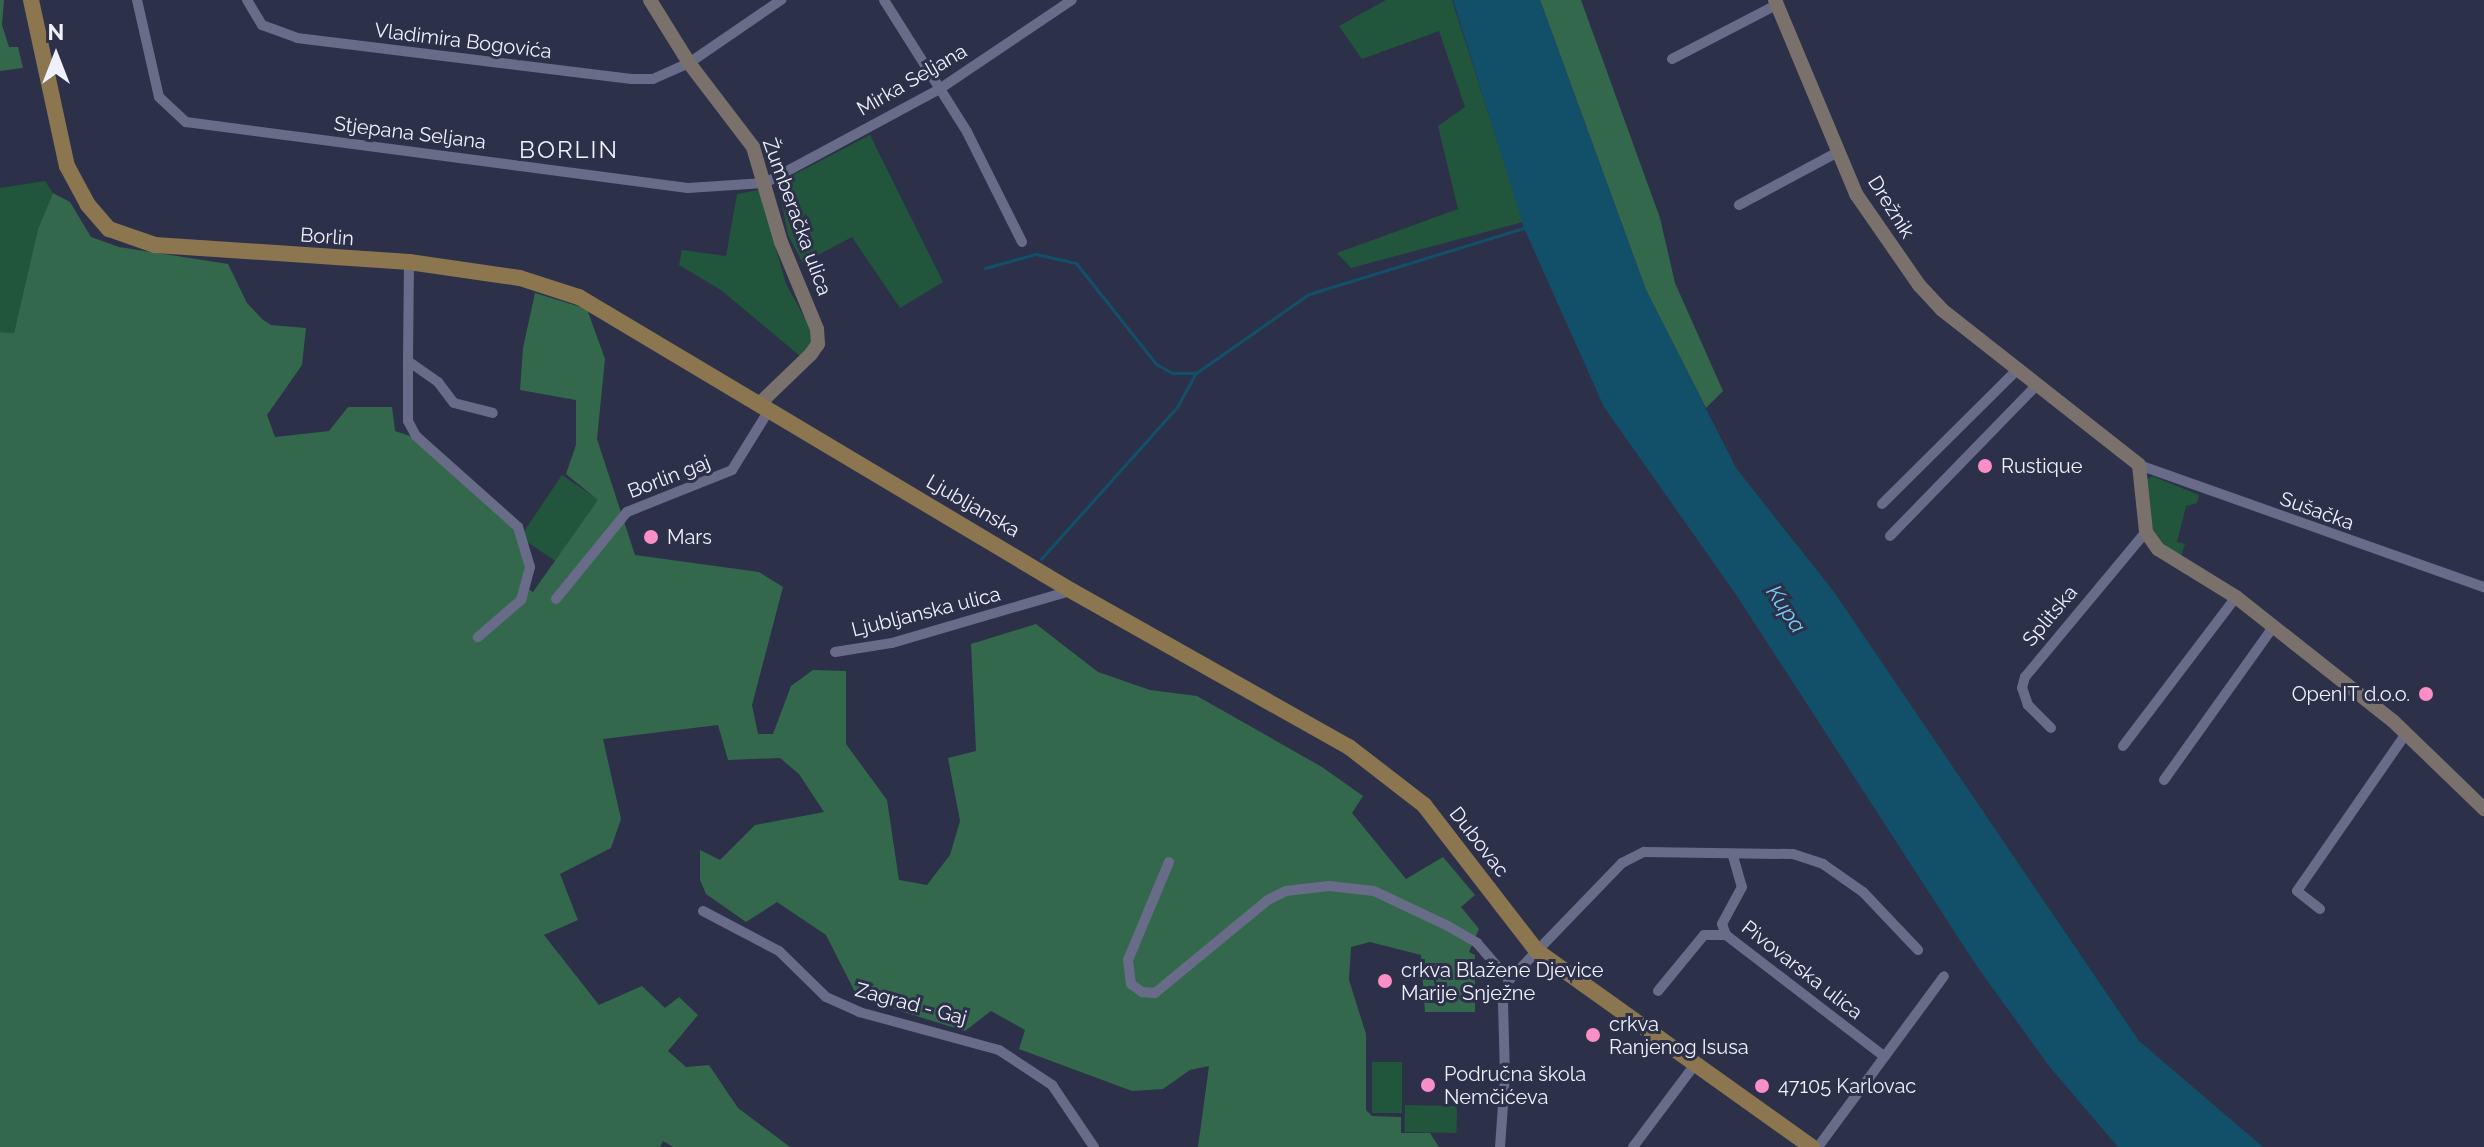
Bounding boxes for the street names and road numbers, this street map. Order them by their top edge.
street label: Vladimira Bogovića [373,18,553,64]
street label: Mirka Seljana [853,39,971,121]
street label: Stjepana Seljana [333,112,487,154]
street label: Žumberačka ulica [757,135,837,299]
street label: Drežnik [1863,171,1919,243]
street label: Borlin [299,223,355,251]
street label: Borlin gaj [624,450,714,504]
street label: Ljubljanska [922,470,1024,542]
street label: Sušačka [2277,487,2357,535]
street label: Splitska [2018,581,2082,651]
street label: Ljubljanska ulica [849,582,1003,642]
street label: Dubovac [1444,802,1514,882]
street label: Pivovarska ulica [1737,915,1867,1025]
street label: Zagrad - Gaj [853,978,969,1030]

